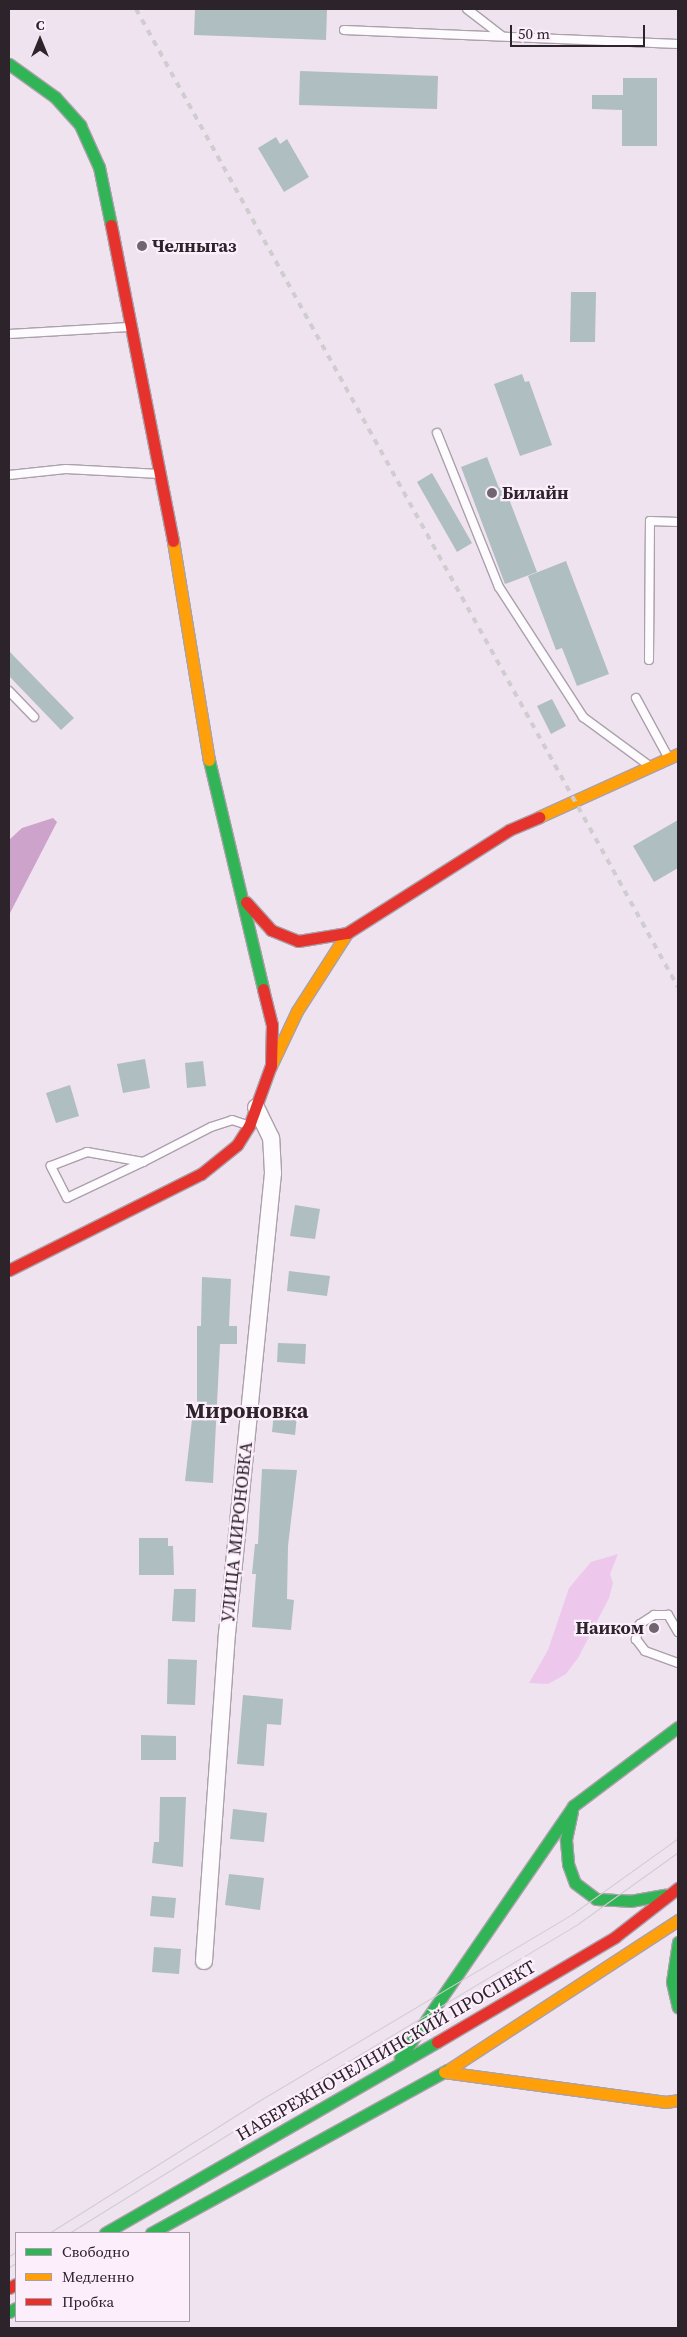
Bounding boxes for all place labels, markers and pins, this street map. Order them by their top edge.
place label: Челныгаз [152,235,237,257]
marker: Челныгаз [136,240,148,252]
place label: Билайн [502,482,569,504]
marker: Билайн [486,487,498,499]
place label: Наиком [576,1617,644,1639]
marker: Наиком [648,1622,660,1634]

